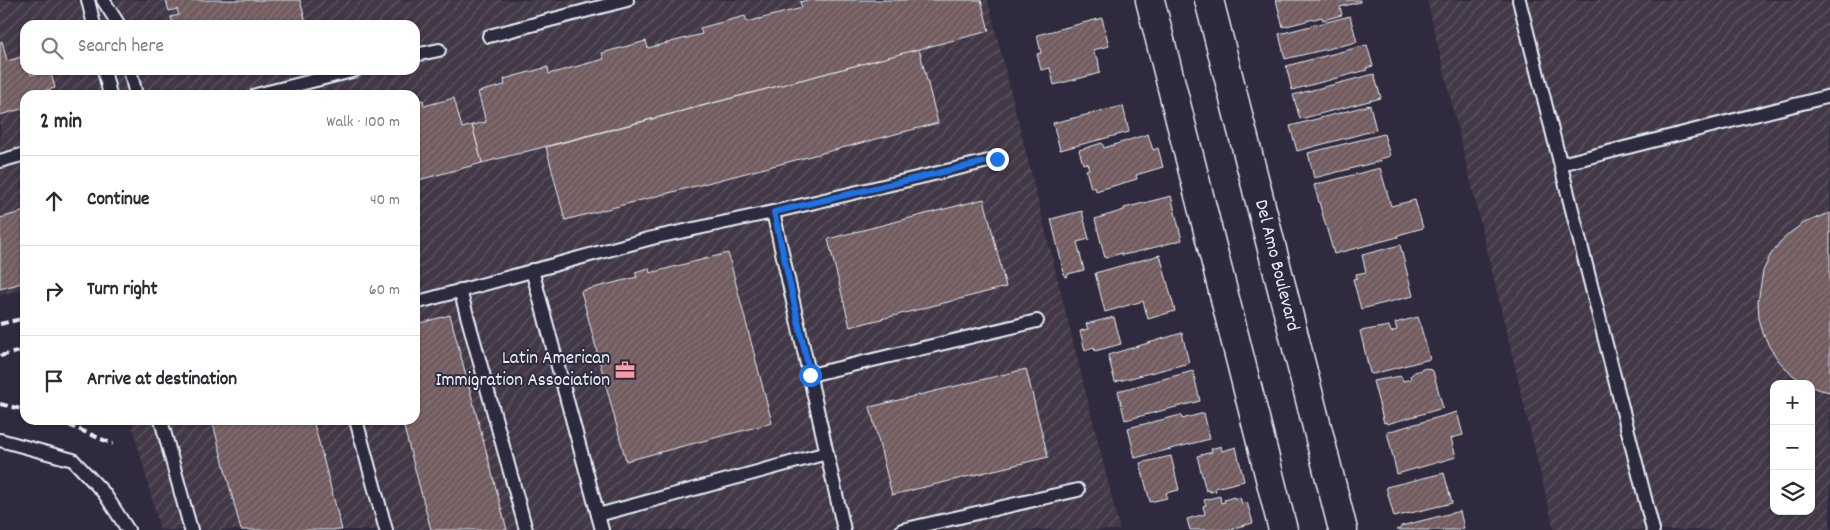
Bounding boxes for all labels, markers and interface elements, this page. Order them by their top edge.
search box [20,20,420,75]
icon: search [38,34,66,62]
text: Search here [78,34,164,61]
text: 2 min [40,108,82,138]
text: Walk · 100 m [326,111,400,134]
route end [986,148,1009,171]
icon: ahead [40,187,68,215]
text: Continue [87,187,149,214]
text: 40 m [370,189,400,212]
street label: Del Amo Boulevard [1247,197,1306,334]
icon: right [40,277,68,305]
text: Turn right [87,277,158,304]
text: 60 m [369,279,400,302]
place label: Latin American Immigration Association [436,346,610,395]
office icon: Latin American Immigration Association [614,359,636,381]
route start [799,364,822,387]
icon: arrive [40,367,68,395]
text: Arrive at destination [87,367,237,394]
map controls [1770,380,1815,515]
button: + [1770,380,1815,425]
button: − [1770,425,1815,470]
button: layers [1770,470,1815,515]

